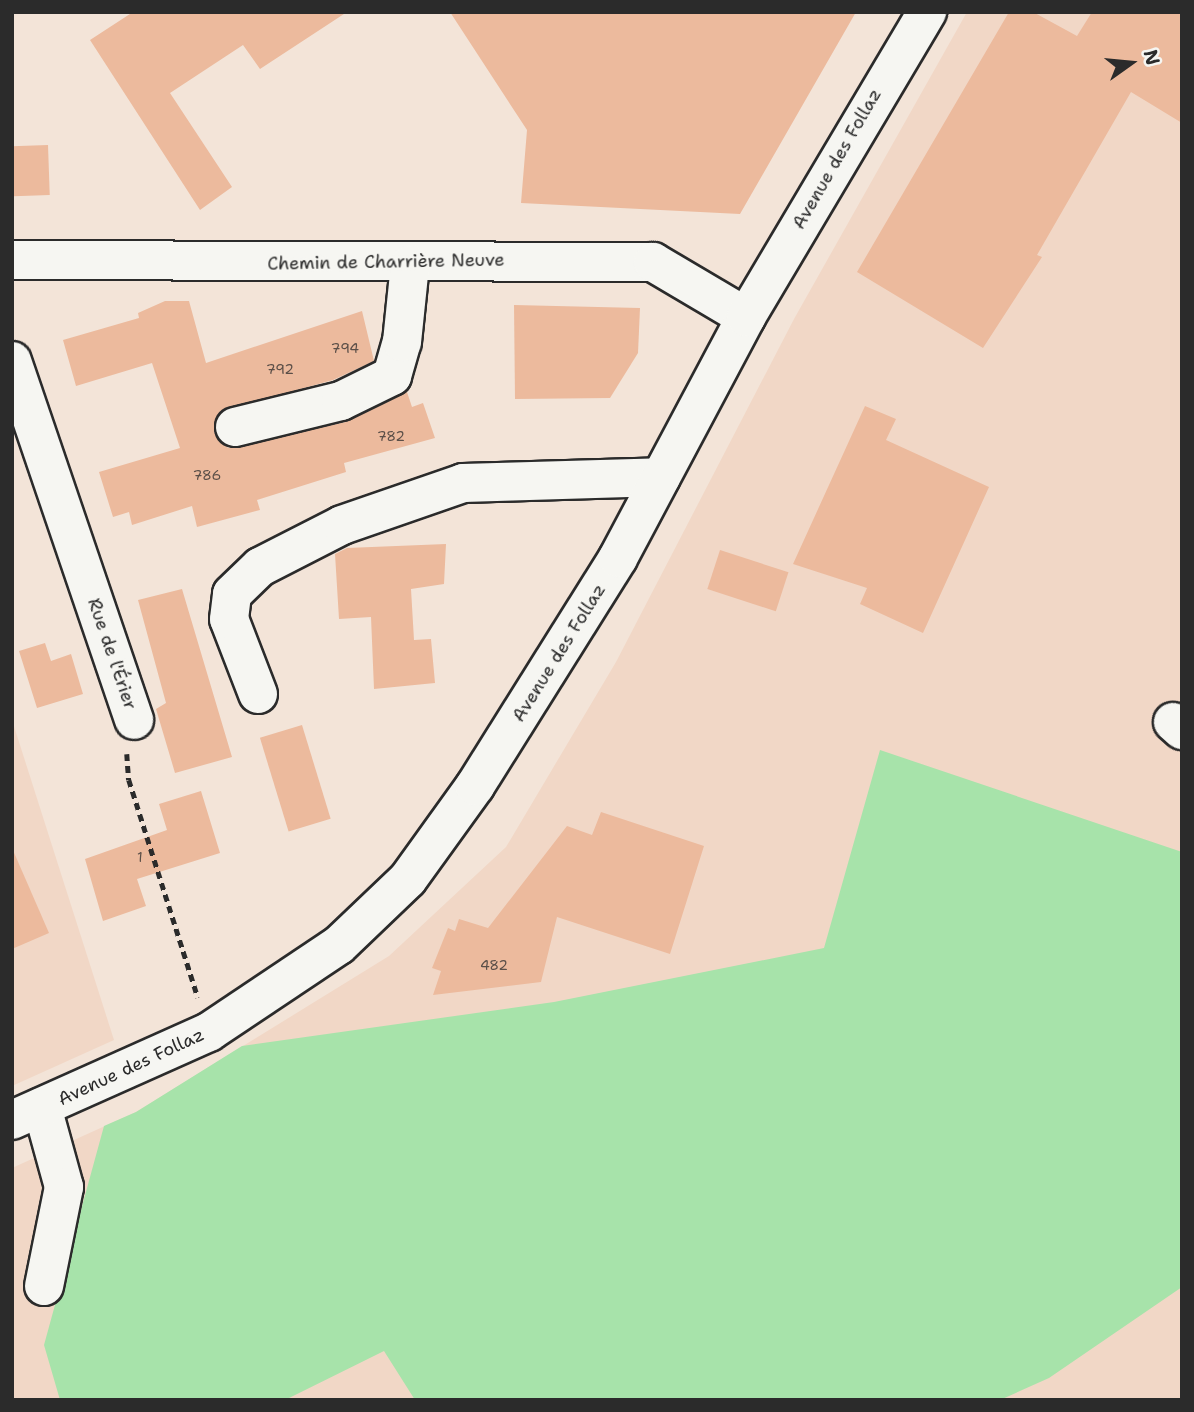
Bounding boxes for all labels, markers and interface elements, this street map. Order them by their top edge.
north arrow [1096,28,1166,98]
text: N [1138,47,1166,68]
street label: Avenue des Follaz [788,85,886,233]
street label: Chemin de Charrière Neuve [267,249,505,275]
house number: 794 [331,340,359,356]
house number: 792 [266,361,294,377]
house number: 782 [377,428,405,444]
house number: 786 [193,467,221,483]
street label: Avenue des Follaz [508,580,610,726]
street label: Rue de l'Érier [83,595,141,713]
house number: 1 [137,849,143,865]
house number: 482 [480,957,508,973]
street label: Avenue des Follaz [55,1024,207,1110]

